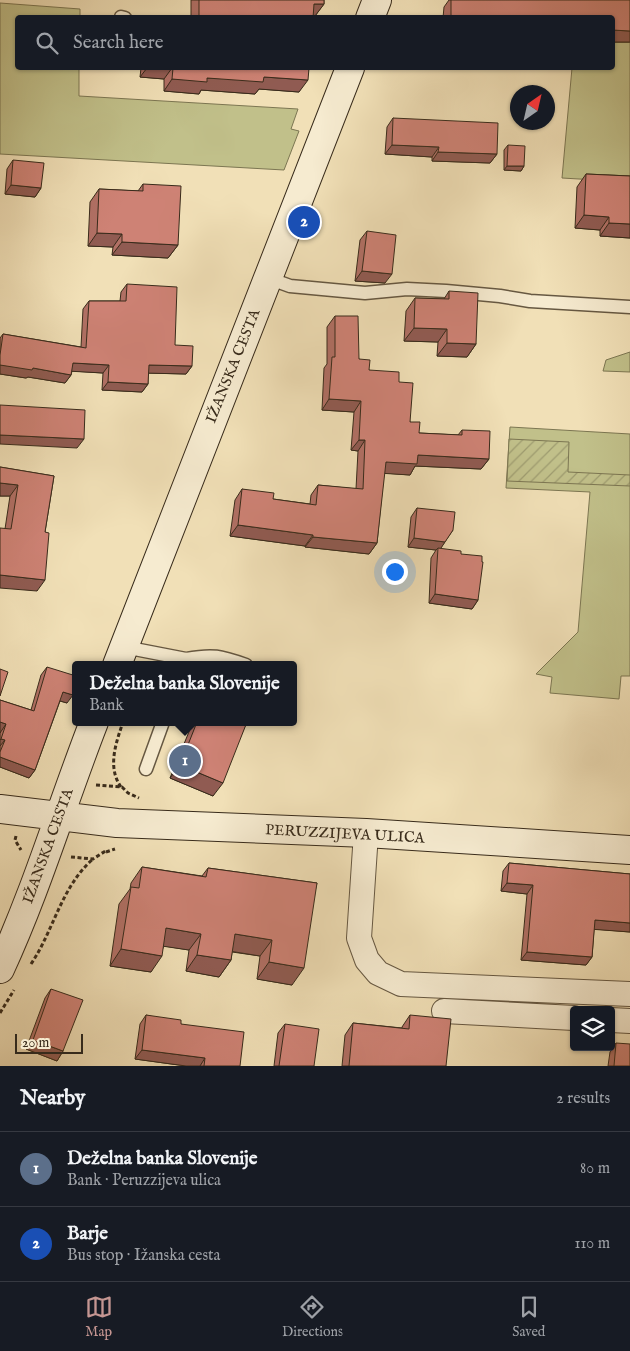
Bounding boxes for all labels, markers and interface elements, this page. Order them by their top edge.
search box [15,15,615,70]
icon: search [33,29,61,57]
text: Search here [73,31,164,55]
north arrow [510,85,555,130]
pin: 2 [288,203,320,241]
street label: IŽANSKA CESTA [201,305,265,426]
your location [382,559,408,585]
popup [72,661,297,726]
text: Deželna banka Slovenije [89,672,280,696]
text: Bank [89,696,124,716]
pin: 1 [169,742,201,780]
street label: IŽANSKA CESTA [18,785,78,906]
street label: PERUZZIJEVA ULICA [265,820,426,848]
map controls [570,1006,615,1051]
button: layers [570,1006,615,1051]
scale bar [15,1031,82,1054]
text: 20 m [22,1034,49,1052]
text: Nearby [20,1085,85,1112]
text: 2 results [556,1089,610,1109]
text: Deželna banka Slovenije [67,1147,258,1171]
text: 1 [33,1159,39,1179]
text: 80 m [580,1159,610,1179]
text: Bank · Peruzzijeva ulica [67,1171,221,1191]
text: Barje [67,1222,108,1246]
text: 2 [32,1234,40,1254]
text: 110 m [574,1234,610,1254]
text: Bus stop · Ižanska cesta [67,1246,220,1266]
tab: Map [85,1293,113,1341]
tab: Directions [282,1293,343,1341]
tab: Saved [512,1293,545,1341]

